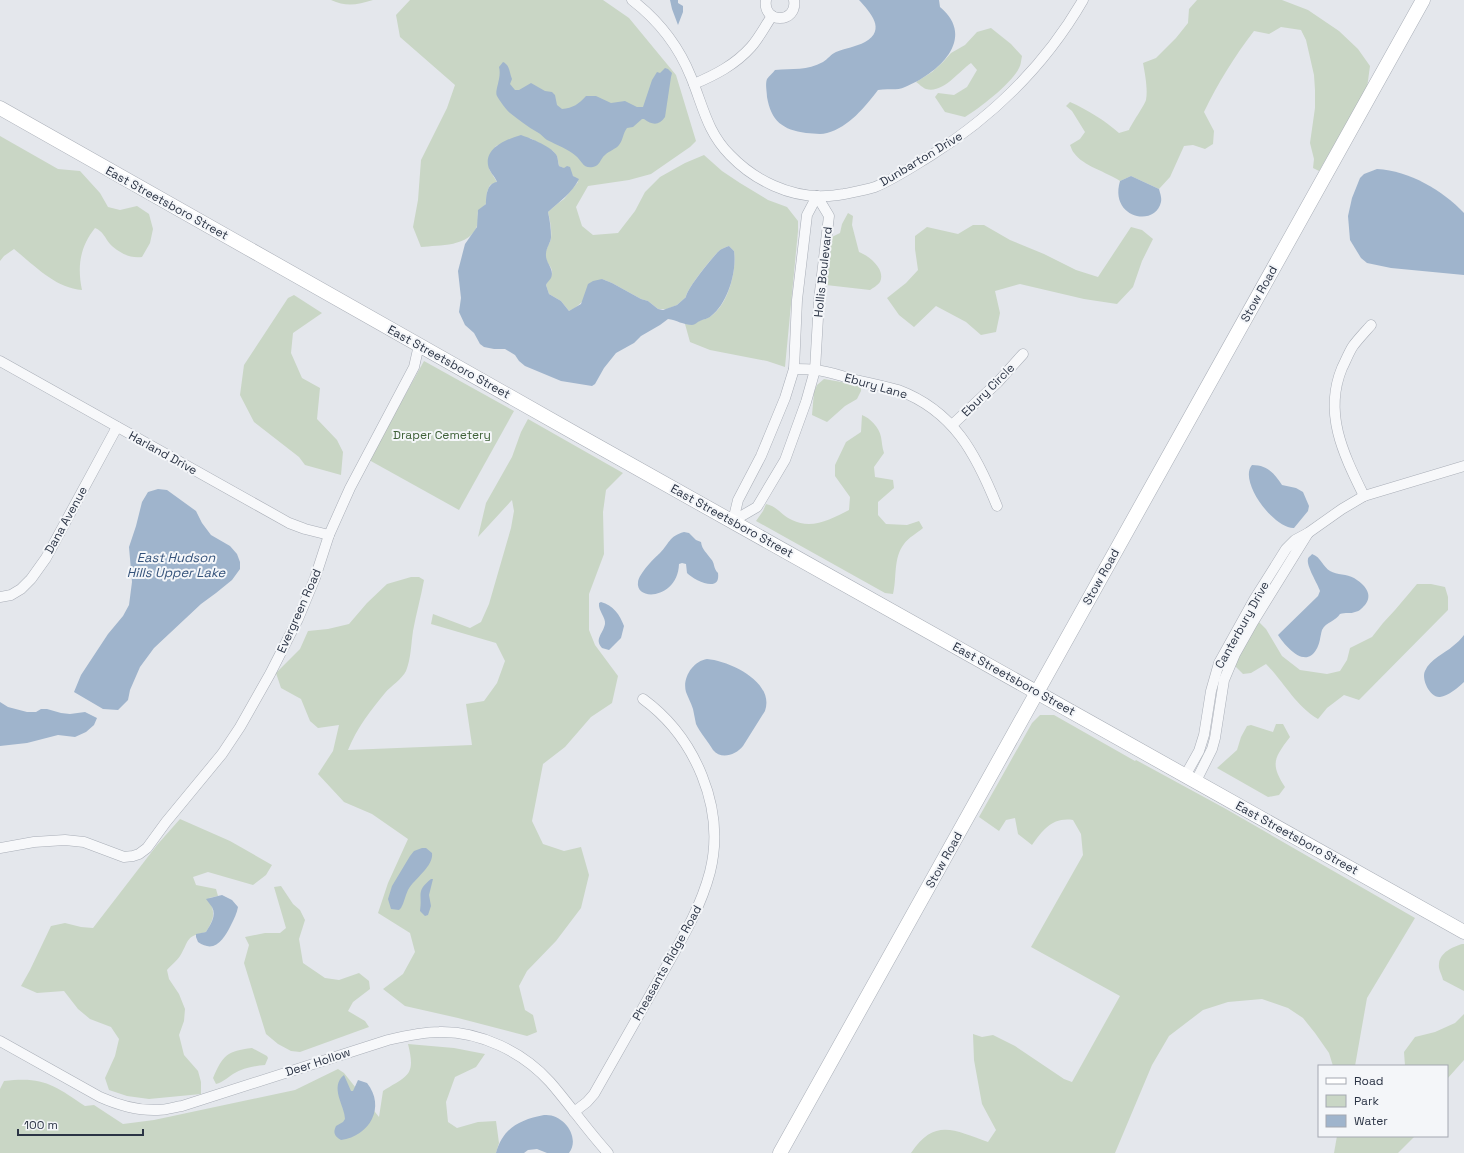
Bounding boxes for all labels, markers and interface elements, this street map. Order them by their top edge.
street label: Dunbarton Drive [877,128,965,190]
street label: East Streetsboro Street [103,163,231,243]
street label: Hollis Boulevard [810,226,836,318]
street label: Stow Road [1237,263,1281,325]
street label: East Streetsboro Street [385,322,513,402]
street label: Ebury Circle [958,360,1018,420]
street label: Ebury Lane [843,369,909,403]
park label: Draper Cemetery [393,427,491,443]
street label: Harland Drive [126,428,200,478]
street label: East Streetsboro Street [668,481,796,561]
street label: Dana Avenue [41,484,91,556]
street label: Stow Road [1079,546,1123,608]
water label: East Hudson Hills Upper Lake [127,549,227,581]
street label: Evergreen Road [273,566,325,656]
street label: Canterbury Drive [1211,578,1273,672]
street label: East Streetsboro Street [950,639,1078,719]
street label: East Streetsboro Street [1233,798,1361,878]
street label: Stow Road [922,829,966,891]
street label: Pheasants Ridge Road [629,903,705,1023]
street label: Deer Hollow [283,1044,353,1080]
legend [1318,1065,1448,1137]
text: Road [1354,1073,1383,1089]
text: Park [1354,1093,1379,1109]
scale bar [18,1111,143,1137]
text: Water [1354,1113,1388,1129]
text: 100 m [24,1117,58,1133]

